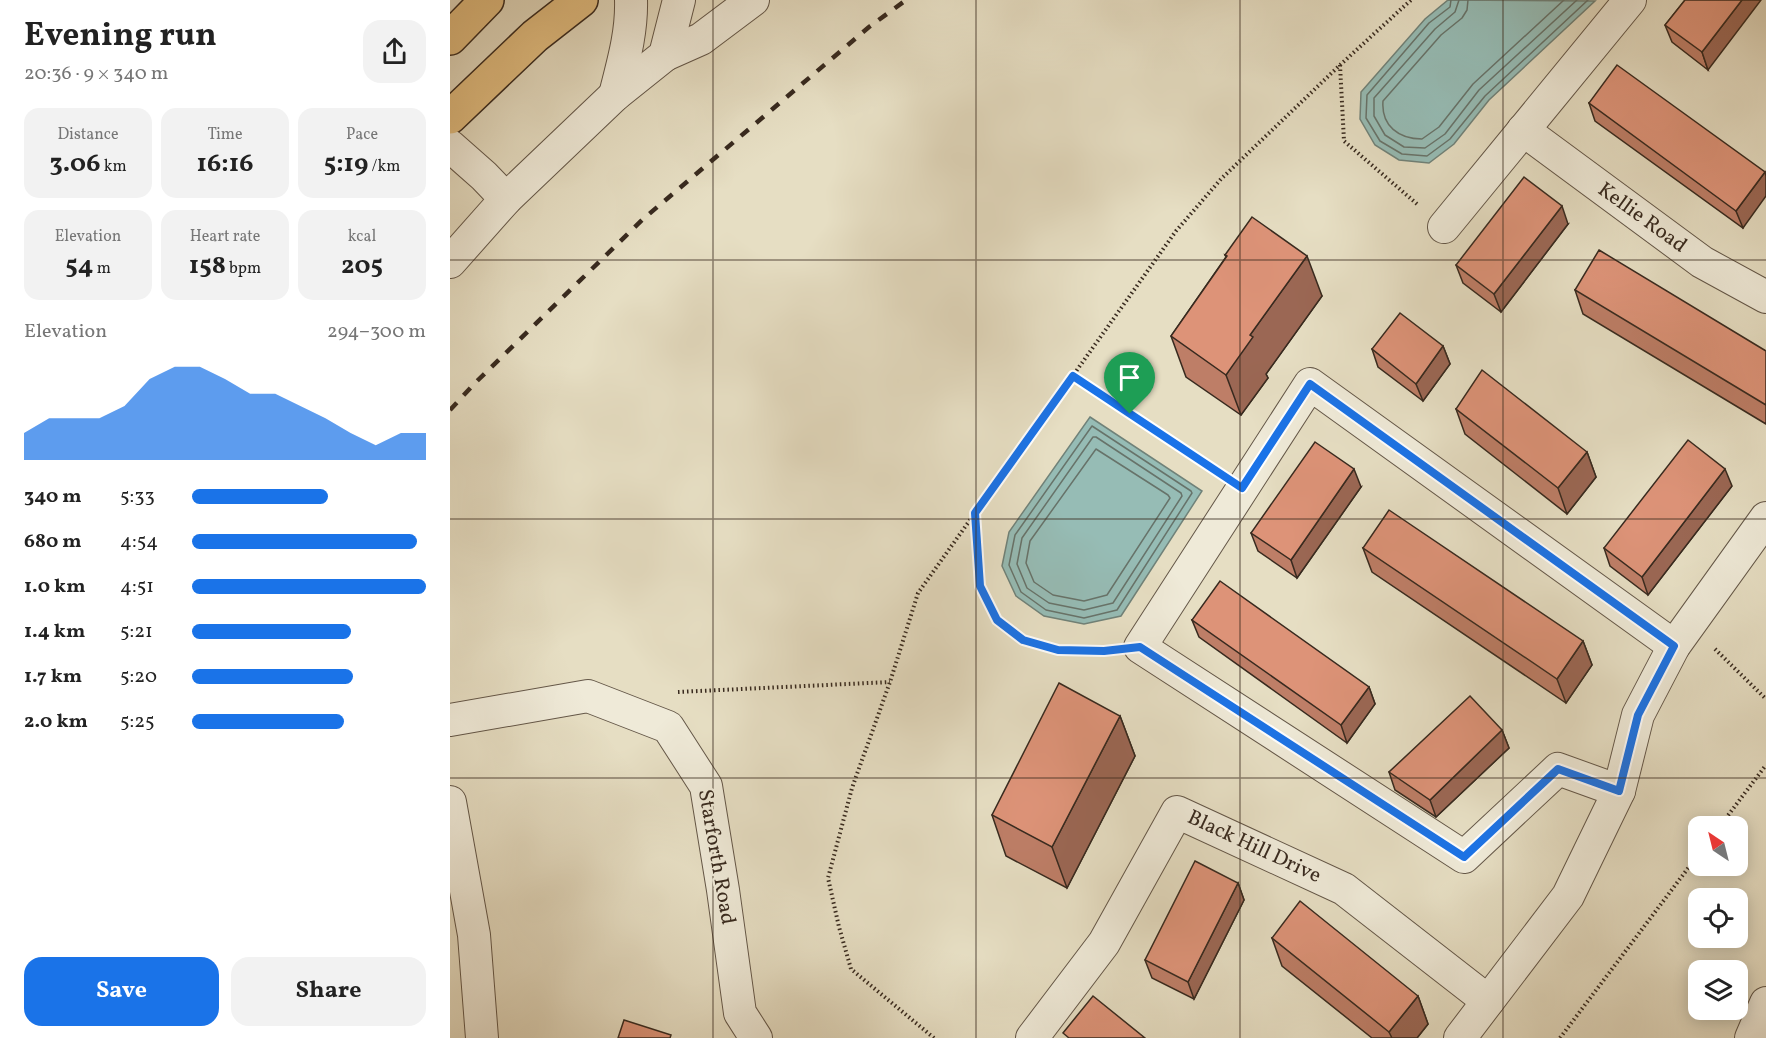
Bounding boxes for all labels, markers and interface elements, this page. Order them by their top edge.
text: Evening run [24,14,217,60]
button: share [363,20,426,83]
text: 20:36 · 9 × 340 m [24,60,168,88]
text: Distance [57,124,119,146]
text: Time [207,124,243,146]
text: Pace [346,124,378,146]
text: 3.06 [49,146,101,182]
text: 16:16 [197,146,253,182]
text: 5:19 [324,146,368,182]
text: km [101,156,127,178]
text: /km [368,156,400,178]
street label: Kellie Road [1591,176,1693,260]
text: Elevation [55,226,121,248]
text: Heart rate [190,226,260,248]
text: kcal [348,226,376,248]
text: 54 [65,248,93,284]
text: 158 [189,248,226,284]
text: 205 [341,248,383,284]
text: m [93,258,111,280]
text: bpm [226,258,261,280]
text: Elevation [24,318,107,346]
text: 294–300 m [327,318,426,346]
pin [1104,352,1155,414]
icon: arrive [1113,361,1146,394]
text: 340 m [24,483,82,511]
text: 5:33 [120,483,155,511]
text: 680 m [24,528,82,556]
text: 4:54 [120,528,158,556]
text: 1.0 km [24,573,86,601]
text: 4:51 [120,573,154,601]
text: 1.4 km [24,618,85,646]
text: 5:21 [120,618,153,646]
text: 1.7 km [24,663,82,691]
text: 5:20 [120,663,157,691]
text: 2.0 km [24,708,88,736]
text: 5:25 [120,708,155,736]
street label: Starforth Road [690,787,742,927]
street label: Black Hill Drive [1182,803,1326,891]
north arrow [1688,816,1748,876]
map controls [1688,816,1748,1020]
button: locate [1688,888,1748,948]
button: Save [24,957,219,1026]
button: Share [231,957,426,1026]
button: layers [1688,960,1748,1020]

